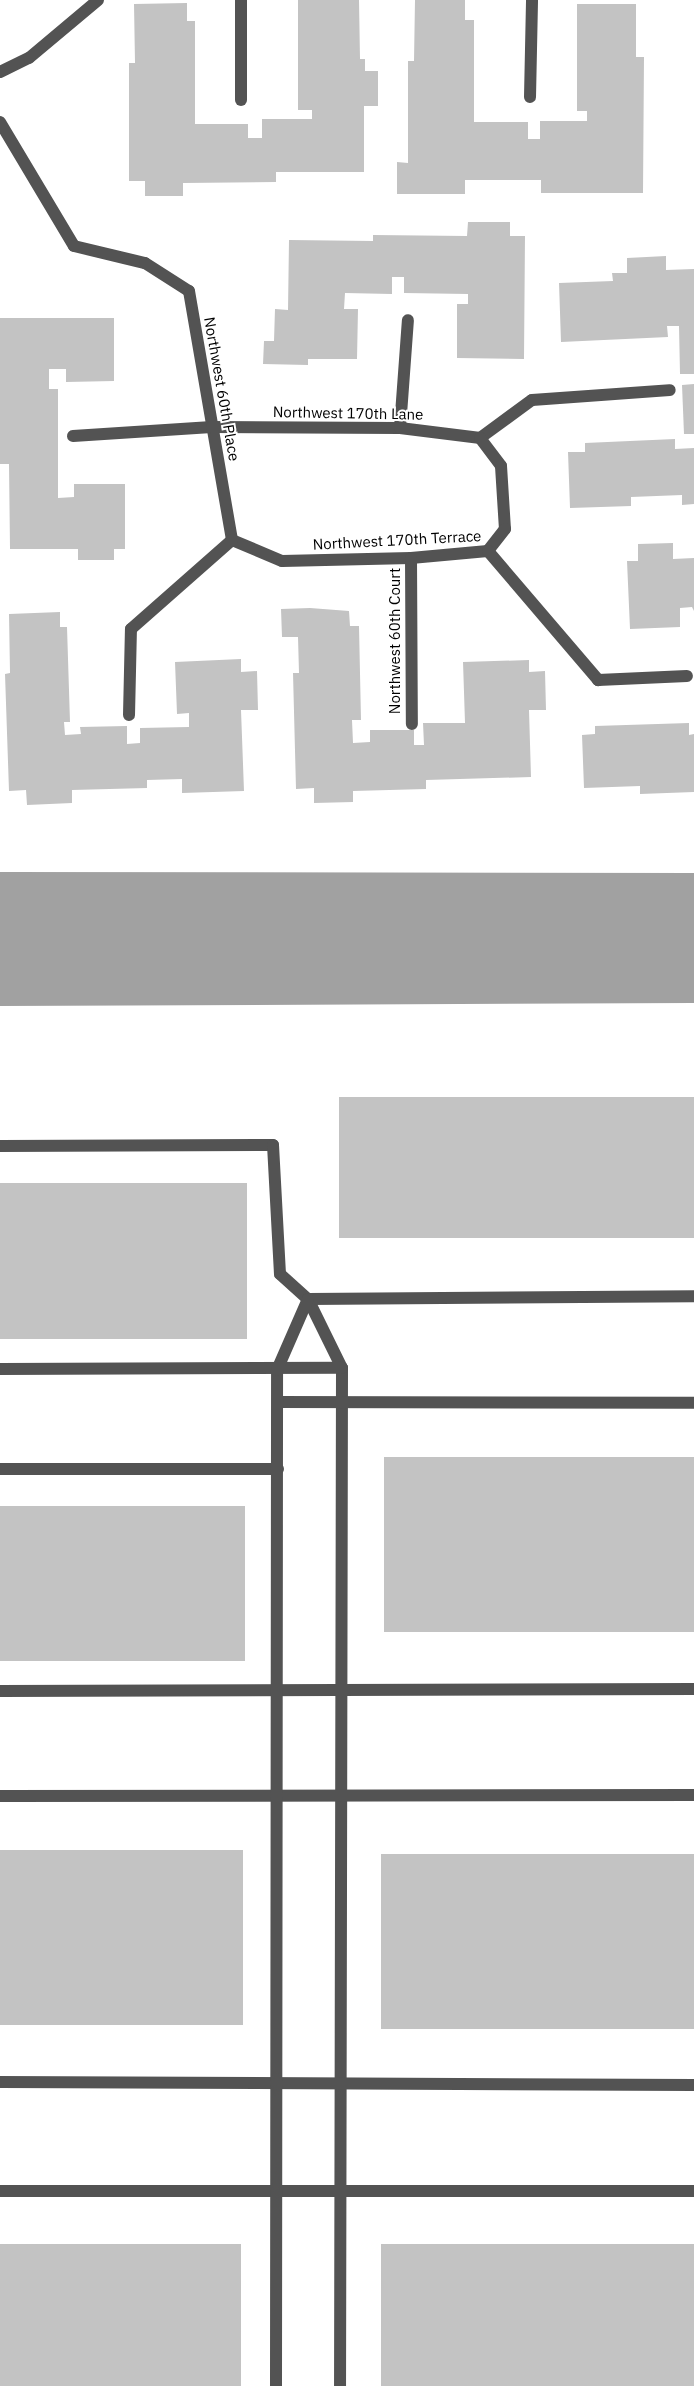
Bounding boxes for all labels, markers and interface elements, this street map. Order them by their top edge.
street label: Northwest 60th Place [200,315,244,463]
street label: Northwest 170th Lane [273,403,423,423]
street label: Northwest 170th Terrace [312,527,482,553]
street label: Northwest 60th Court [386,568,404,714]

